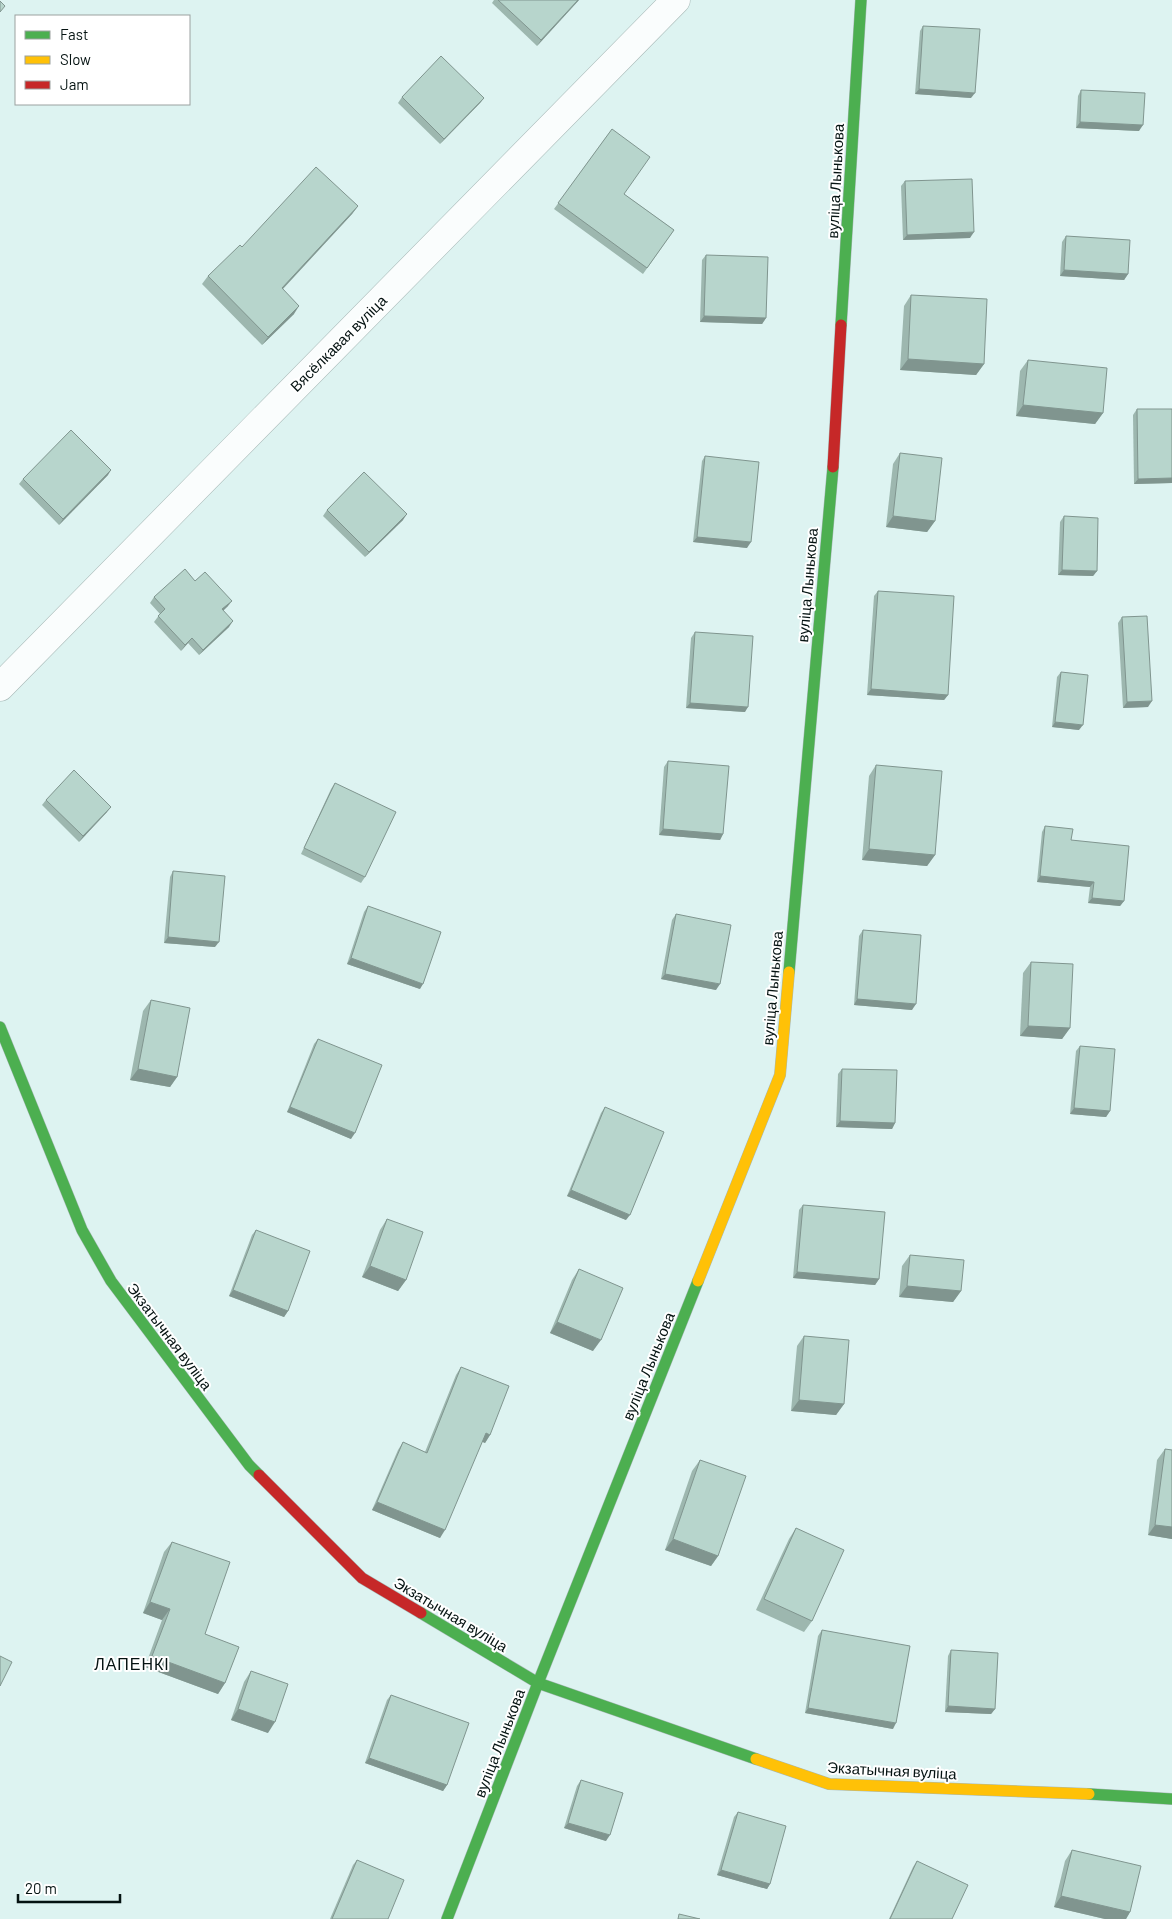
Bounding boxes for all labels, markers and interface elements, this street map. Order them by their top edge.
legend [15,15,190,105]
text: Fast [60,25,88,43]
text: Slow [60,50,91,68]
text: Jam [60,75,89,93]
street label: вуліца Лынькова [823,123,847,239]
street label: Вясёлкавая вуліца [286,291,390,395]
street label: вуліца Лынькова [793,526,821,643]
street label: вуліца Лынькова [758,929,786,1046]
street label: Экзатычная вуліца [124,1279,217,1394]
street label: вуліца Лынькова [618,1309,678,1423]
street label: Экзатычная вуліца [391,1573,512,1655]
district label: ЛАПЕНКІ [94,1654,170,1673]
street label: вуліца Лынькова [470,1686,528,1800]
street label: Экзатычная вуліца [827,1758,958,1782]
scale bar [18,1872,120,1904]
text: 20 m [25,1879,57,1897]

